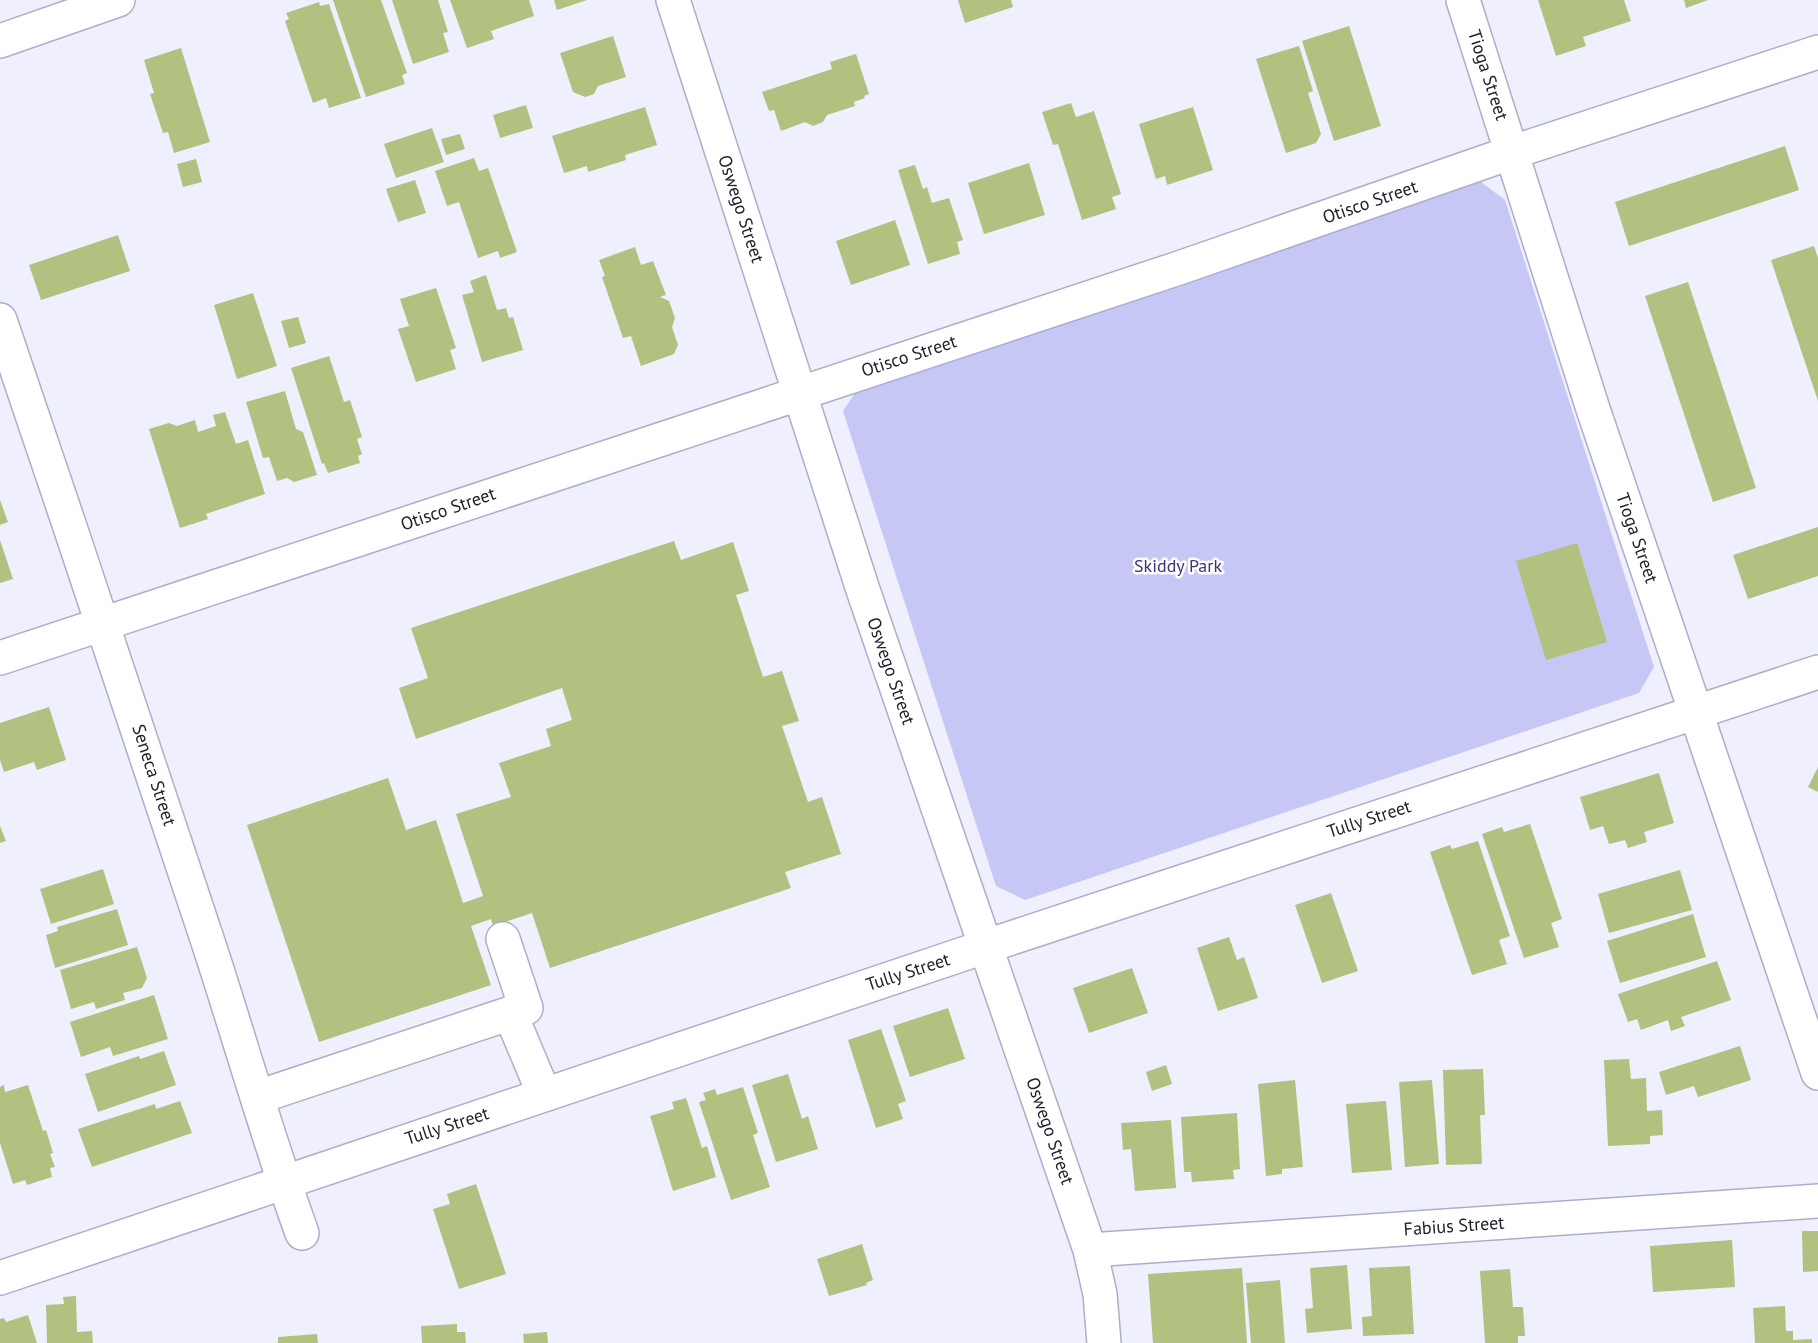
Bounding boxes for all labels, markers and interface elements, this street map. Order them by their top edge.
street label: Tioga Street [1463,27,1514,123]
street label: Oswego Street [713,152,770,266]
street label: Otisco Street [1319,175,1420,229]
street label: Otisco Street [858,329,959,382]
street label: Otisco Street [397,482,498,536]
street label: Tioga Street [1611,490,1664,586]
park label: Skiddy Park [1134,554,1222,577]
street label: Oswego Street [862,614,921,728]
street label: Seneca Street [127,721,182,828]
street label: Tully Street [1324,794,1414,843]
street label: Tully Street [863,947,953,996]
street label: Oswego Street [1021,1074,1080,1188]
street label: Tully Street [402,1101,492,1150]
street label: Fabius Street [1403,1211,1505,1240]

